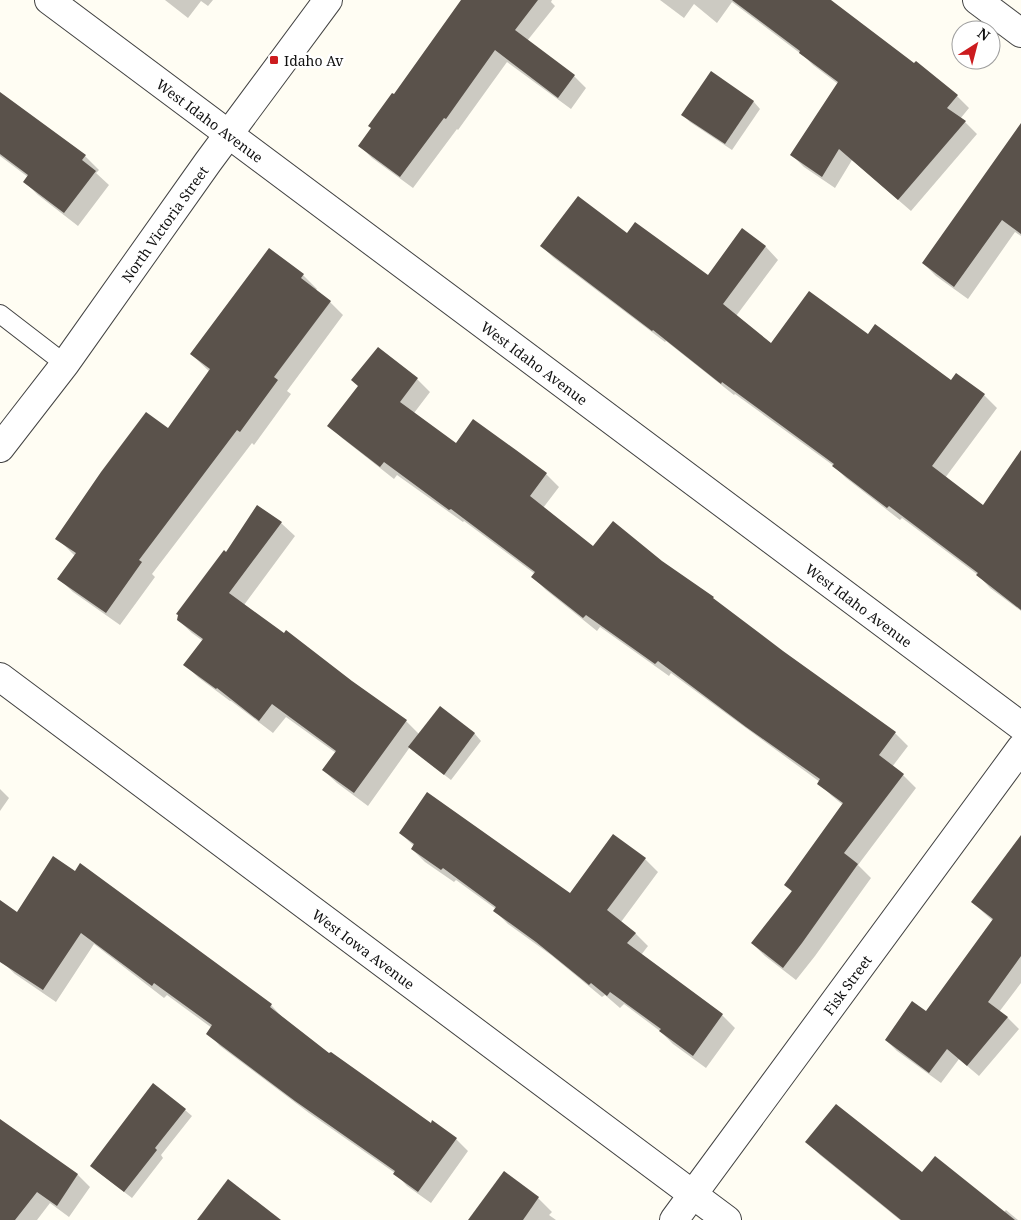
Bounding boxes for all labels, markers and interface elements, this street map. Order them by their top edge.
north arrow [951,20,1001,70]
text: N [974,23,994,45]
place label: Idaho Av [284,51,344,70]
marker: Idaho Av [268,54,280,66]
street label: West Idaho Avenue [153,74,267,166]
street label: North Victoria Street [117,162,212,286]
street label: West Idaho Avenue [477,317,592,409]
street label: West Idaho Avenue [802,559,916,651]
street label: West Iowa Avenue [309,904,419,993]
street label: Fisk Street [819,951,875,1019]

